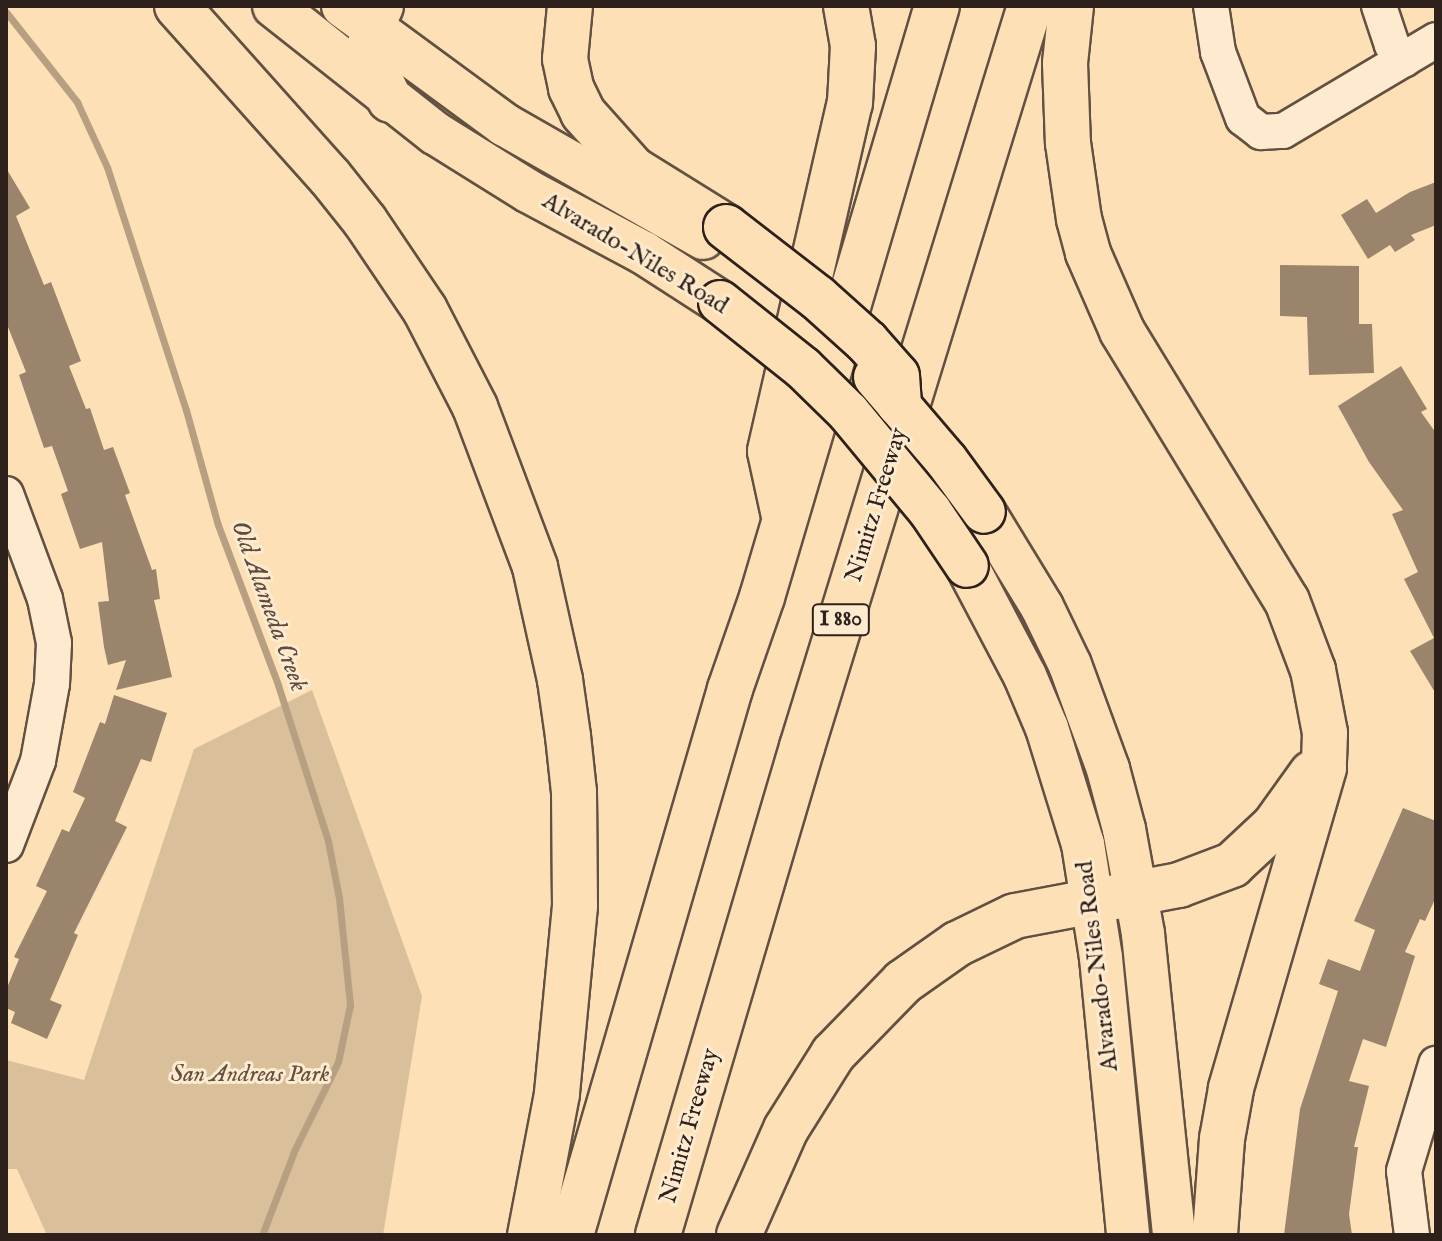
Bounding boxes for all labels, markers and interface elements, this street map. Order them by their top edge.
street label: Alvarado-Niles Road [537,187,733,321]
street label: Nimitz Freeway [840,424,914,586]
water label: Old Alameda Creek [224,516,314,696]
road number: I 880 [811,602,871,638]
street label: Alvarado-Niles Road [1071,859,1125,1073]
street label: Nimitz Freeway [654,1045,726,1207]
park label: San Andreas Park [171,1061,329,1089]

